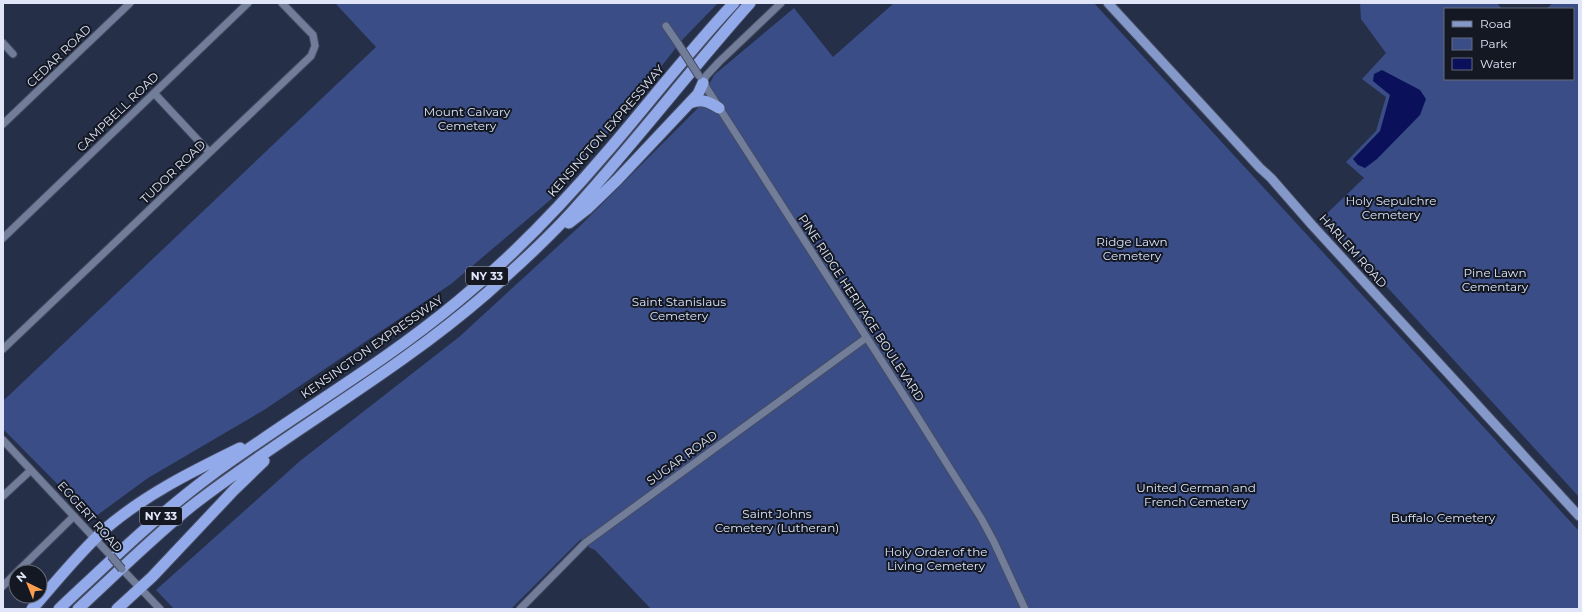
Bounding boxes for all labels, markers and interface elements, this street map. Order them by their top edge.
legend [1444,8,1574,80]
text: Road [1480,16,1511,31]
street label: CEDAR ROAD [23,21,94,90]
text: Park [1480,36,1508,51]
text: Water [1480,56,1517,71]
street label: KENSINGTON EXPRESSWAY [544,61,667,200]
street label: CAMPBELL ROAD [73,69,162,155]
park label: Mount Calvary Cemetery [424,104,511,133]
street label: TUDOR ROAD [137,137,209,207]
park label: Holy Sepulchre Cemetery [1346,193,1436,222]
street label: PINE RIDGE HERITAGE BOULEVARD [795,211,928,404]
street label: HARLEM ROAD [1316,211,1390,291]
park label: Ridge Lawn Cemetery [1096,234,1168,263]
park label: Pine Lawn Cementary [1462,265,1529,294]
road number: NY 33 [466,267,508,285]
street label: KENSINGTON EXPRESSWAY [298,291,446,402]
park label: Saint Stanislaus Cemetery [632,294,726,323]
street label: SUGAR ROAD [643,427,720,488]
street label: EGGERT ROAD [55,478,126,555]
park label: United German and French Cemetery [1136,480,1256,509]
park label: Saint Johns Cemetery (Lutheran) [715,506,839,535]
road number: NY 33 [140,507,182,525]
park label: Buffalo Cemetery [1391,510,1496,525]
park label: Holy Order of the Living Cemetery [884,544,988,573]
north arrow [8,564,48,604]
text: N [13,569,29,585]

